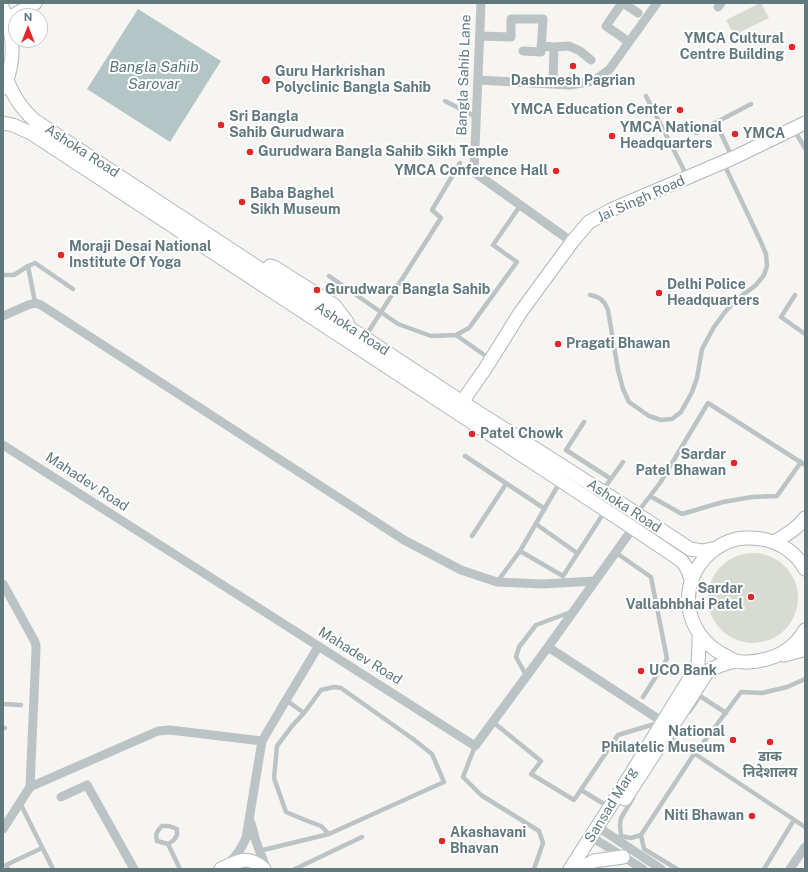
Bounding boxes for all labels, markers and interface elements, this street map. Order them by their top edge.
north arrow [8,8,48,48]
text: N [24,11,32,23]
street label: Bangla Sahib Lane [453,14,475,136]
place label: YMCA Cultural Centre Building [680,31,784,64]
marker: YMCA Cultural Centre Building [787,42,797,52]
water label: Bangla Sahib Sarovar [109,58,199,93]
marker: Dashmesh Pagrian [568,61,578,71]
place label: Guru Harkrishan Polyclinic Bangla Sahib [275,64,431,96]
place label: Dashmesh Pagrian [511,73,635,89]
marker: Guru Harkrishan Polyclinic Bangla Sahib [260,74,272,86]
place label: YMCA Education Center [511,102,672,118]
marker: YMCA Education Center [675,105,685,115]
place label: Sri Bangla Sahib Gurudwara [229,109,344,142]
marker: Sri Bangla Sahib Gurudwara [216,120,226,130]
place label: YMCA National Headquarters [620,120,722,152]
street label: Ashoka Road [42,121,122,181]
place label: YMCA [743,126,785,142]
marker: YMCA [730,129,740,139]
marker: YMCA National Headquarters [607,131,617,141]
place label: Gurudwara Bangla Sahib Sikh Temple [258,144,508,160]
marker: Gurudwara Bangla Sahib Sikh Temple [245,147,255,157]
place label: YMCA Conference Hall [394,163,548,179]
marker: YMCA Conference Hall [551,166,561,176]
street label: Jai Singh Road [594,172,688,226]
place label: Baba Baghel Sikh Museum [250,186,341,218]
marker: Baba Baghel Sikh Museum [237,197,247,207]
place label: Moraji Desai National Institute Of Yoga [69,239,212,272]
marker: Moraji Desai National Institute Of Yoga [56,250,66,260]
place label: Delhi Police Headquarters [667,277,759,310]
place label: Gurudwara Bangla Sahib [325,282,490,298]
marker: Gurudwara Bangla Sahib [312,285,322,295]
marker: Delhi Police Headquarters [654,288,664,298]
street label: Ashoka Road [312,299,392,359]
place label: Pragati Bhawan [566,336,670,352]
marker: Pragati Bhawan [553,339,563,349]
place label: Patel Chowk [480,426,563,442]
marker: Patel Chowk [467,429,477,439]
place label: Sardar Patel Bhawan [635,447,726,480]
street label: Mahadev Road [42,449,132,515]
marker: Sardar Patel Bhawan [729,458,739,468]
street label: Ashoka Road [584,476,664,536]
place label: Sardar Vallabhbhai Patel [626,581,743,614]
marker: Sardar Vallabhbhai Patel [746,592,756,602]
street label: Mahadev Road [315,624,405,688]
place label: UCO Bank [649,663,717,679]
marker: UCO Bank [636,666,646,676]
place label: National Philatelic Museum [601,724,725,756]
marker: National Philatelic Museum [728,735,738,745]
marker: डाक निदेशालय [765,737,775,747]
place label: डाक निदेशालय [743,749,797,782]
street label: Sansad Marg [581,764,641,846]
place label: Niti Bhawan [664,808,744,824]
marker: Niti Bhawan [747,811,757,821]
place label: Akashavani Bhavan [450,825,526,858]
marker: Akashavani Bhavan [437,836,447,846]

